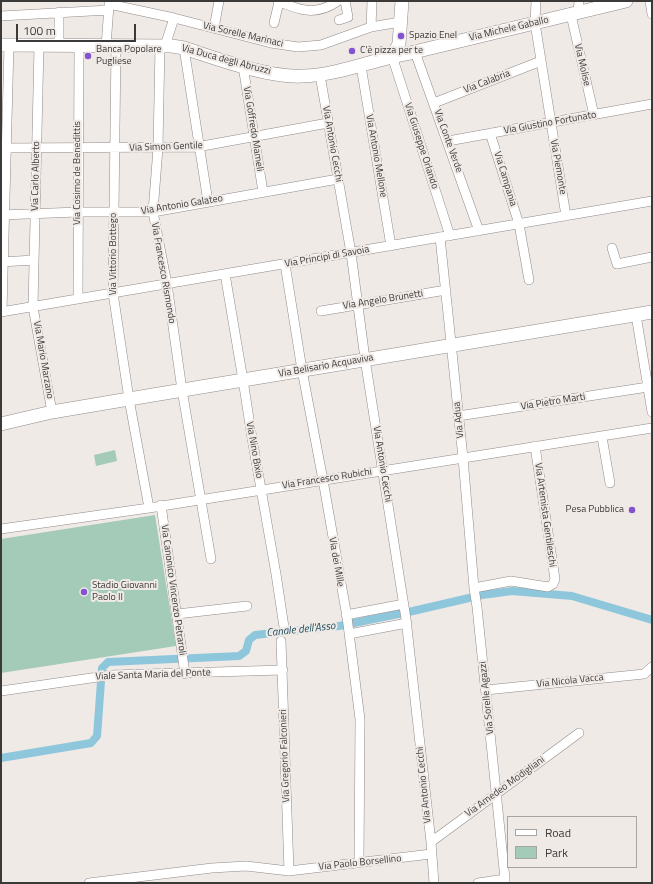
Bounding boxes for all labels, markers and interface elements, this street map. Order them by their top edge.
street label: Via Michele Gaballo [468,14,550,44]
scale bar [18,16,138,42]
street label: Via Sorelle Marinaci [202,20,284,50]
text: 100 m [23,21,56,40]
place label: Spazio Enel [409,30,457,42]
marker: Spazio Enel [396,31,406,41]
street label: Via Duca degli Abruzzi [180,42,272,78]
street label: Via Molise [571,43,593,87]
place label: Banca Popolare Pugliese [96,44,162,68]
place label: C'è pizza per te [360,45,423,57]
marker: C'è pizza per te [347,46,357,56]
marker: Banca Popolare Pugliese [83,51,93,61]
street label: Via Calabria [462,68,512,96]
street label: Via Goffredo Mameli [240,86,266,172]
street label: Via Giuseppe Orlando [401,101,441,191]
street label: Via Antonio Cecchi [319,105,345,183]
street label: Via Conte Verde [431,108,465,174]
street label: Via Giustino Fortunato [503,109,597,137]
street label: Via Antonio Mellone [363,114,389,198]
street label: Via Cosimo de Benedittis [72,121,84,225]
street label: Via Piemonte [547,138,569,196]
street label: Via Simon Gentile [129,140,203,154]
street label: Via Carlo Alberto [29,141,43,211]
street label: Via Campania [491,150,519,208]
street label: Via Antonio Galateo [140,193,224,217]
street label: Via Vittorio Bottego [108,213,120,295]
street label: Via Francesco Rismondo [148,222,178,324]
street label: Via Principi di Savoia [284,244,370,270]
street label: Via Angelo Brunetti [342,288,424,312]
street label: Via Mario Marzano [30,320,56,400]
street label: Via Belisario Acquaviva [278,352,374,380]
street label: Via Pietro Marti [520,391,586,413]
street label: Via Adua [451,401,467,439]
street label: Via Nino Bixio [243,421,265,479]
street label: Via Antonio Cecchi [370,425,394,503]
street label: Via Artemista Gentileschi [532,462,558,568]
street label: Via Francesco Rubichi [281,466,373,492]
place label: Pesa Pubblica [566,504,624,516]
marker: Pesa Pubblica [627,505,637,515]
street label: Via Canonico Vincenzo Petraroli [158,524,188,656]
street label: Via dei Mille [326,536,346,588]
place label: Stadio Giovanni Paolo II [92,580,157,604]
marker: Stadio Giovanni Paolo II [79,587,89,597]
water label: Canale dell'Asso [266,620,336,640]
street label: Via Sorelle Agazzi [477,661,497,735]
street label: Viale Santa Maria del Ponte [95,667,211,683]
street label: Via Nicola Vacca [536,672,604,690]
street label: Via Gregorio Falconieri [277,709,293,803]
street label: Via Antonio Cecchi [414,746,434,824]
street label: Via Amedeo Modigliani [463,754,547,820]
legend [507,816,637,868]
text: Road [545,823,571,842]
text: Park [545,843,568,862]
street label: Via Paolo Borsellino [318,853,402,873]

